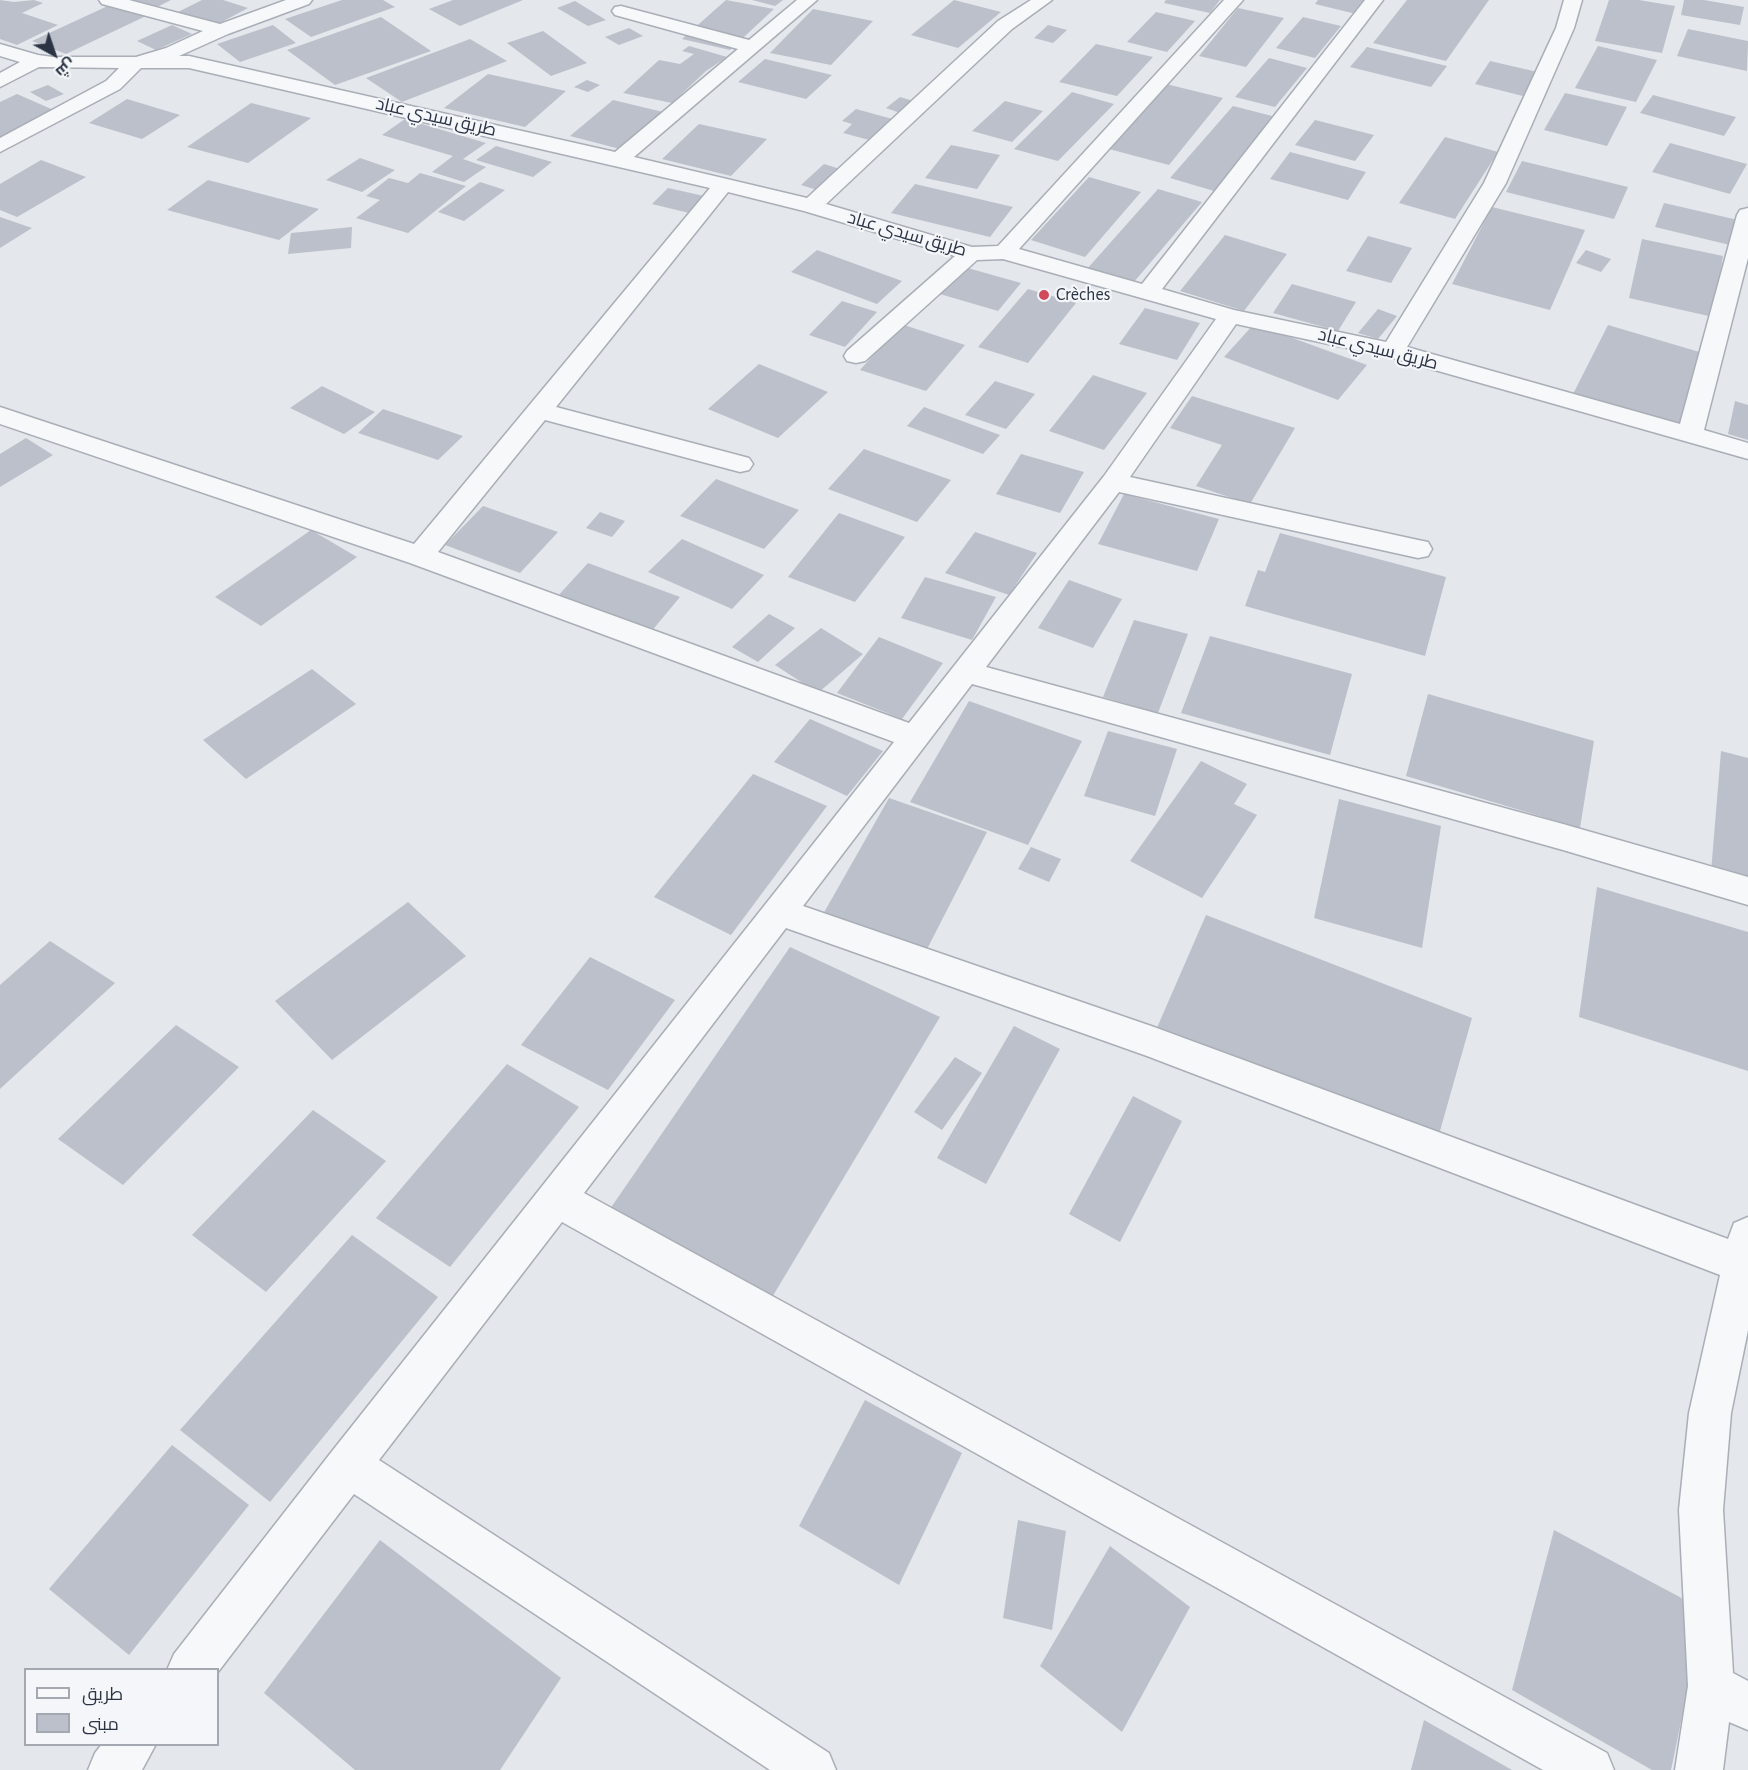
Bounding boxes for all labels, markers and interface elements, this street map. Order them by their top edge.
north arrow [24,24,84,84]
text: ش [53,55,79,81]
street label: طريق سيدي عباد [374,93,498,141]
street label: طريق سيدي عباد [845,207,969,261]
place label: Crèches [1056,284,1110,306]
marker: Crèches [1037,288,1051,302]
street label: طريق سيدي عباد [1316,324,1440,374]
legend [24,1668,219,1746]
text: طريق [82,1686,123,1704]
text: مبنى [82,1716,119,1734]

